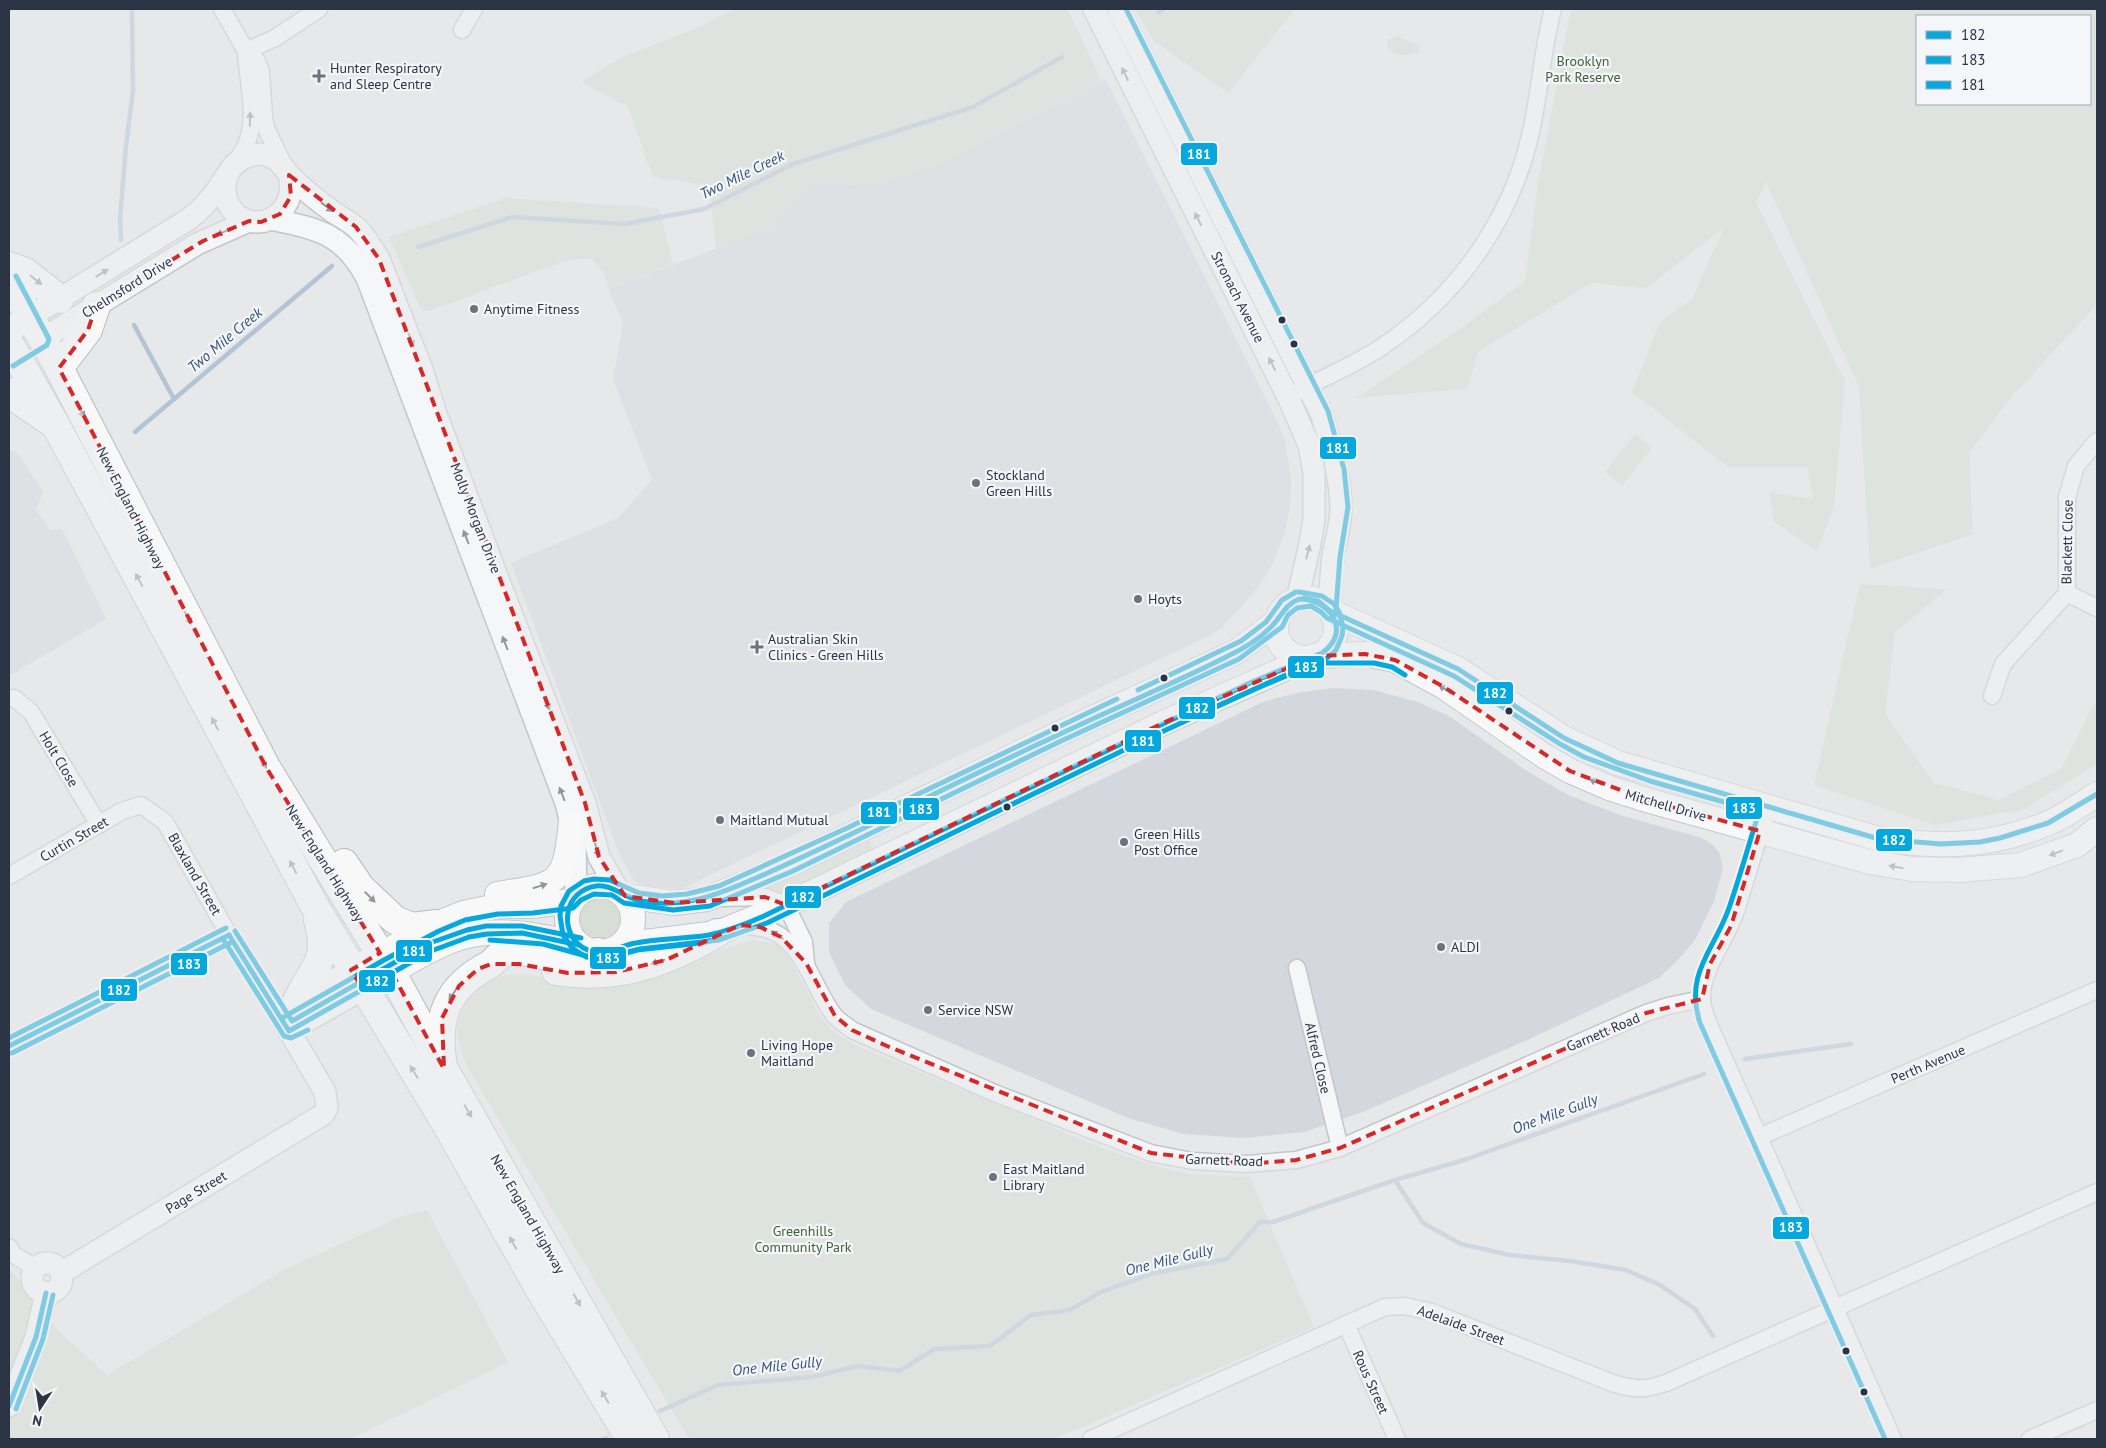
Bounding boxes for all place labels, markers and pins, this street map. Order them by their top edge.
place label: Hunter Respiratory and Sleep Centre [330,59,442,93]
marker: Hunter Respiratory and Sleep Centre [312,69,326,83]
place label: Anytime Fitness [484,300,579,318]
marker: Anytime Fitness [468,303,480,315]
unlabelled marker [1277,315,1287,325]
unlabelled marker [1289,339,1299,349]
place label: Stockland Green Hills [986,466,1052,500]
marker: Stockland Green Hills [970,477,982,489]
place label: Hoyts [1148,590,1182,608]
marker: Hoyts [1132,593,1144,605]
place label: Australian Skin Clinics - Green Hills [768,630,884,664]
marker: Australian Skin Clinics - Green Hills [750,640,764,654]
unlabelled marker [1159,673,1169,683]
unlabelled marker [1504,706,1514,716]
unlabelled marker [1050,723,1060,733]
unlabelled marker [1002,802,1012,812]
place label: Maitland Mutual [730,811,828,829]
marker: Maitland Mutual [714,814,726,826]
place label: Green Hills Post Office [1134,825,1200,859]
marker: Green Hills Post Office [1118,836,1130,848]
place label: ALDI [1451,938,1480,956]
marker: ALDI [1435,941,1447,953]
place label: Service NSW [938,1001,1014,1019]
marker: Service NSW [922,1004,934,1016]
place label: Living Hope Maitland [761,1036,833,1070]
marker: Living Hope Maitland [745,1047,757,1059]
place label: East Maitland Library [1003,1160,1085,1194]
marker: East Maitland Library [987,1171,999,1183]
unlabelled marker [1841,1346,1851,1356]
unlabelled marker [1859,1387,1869,1397]

